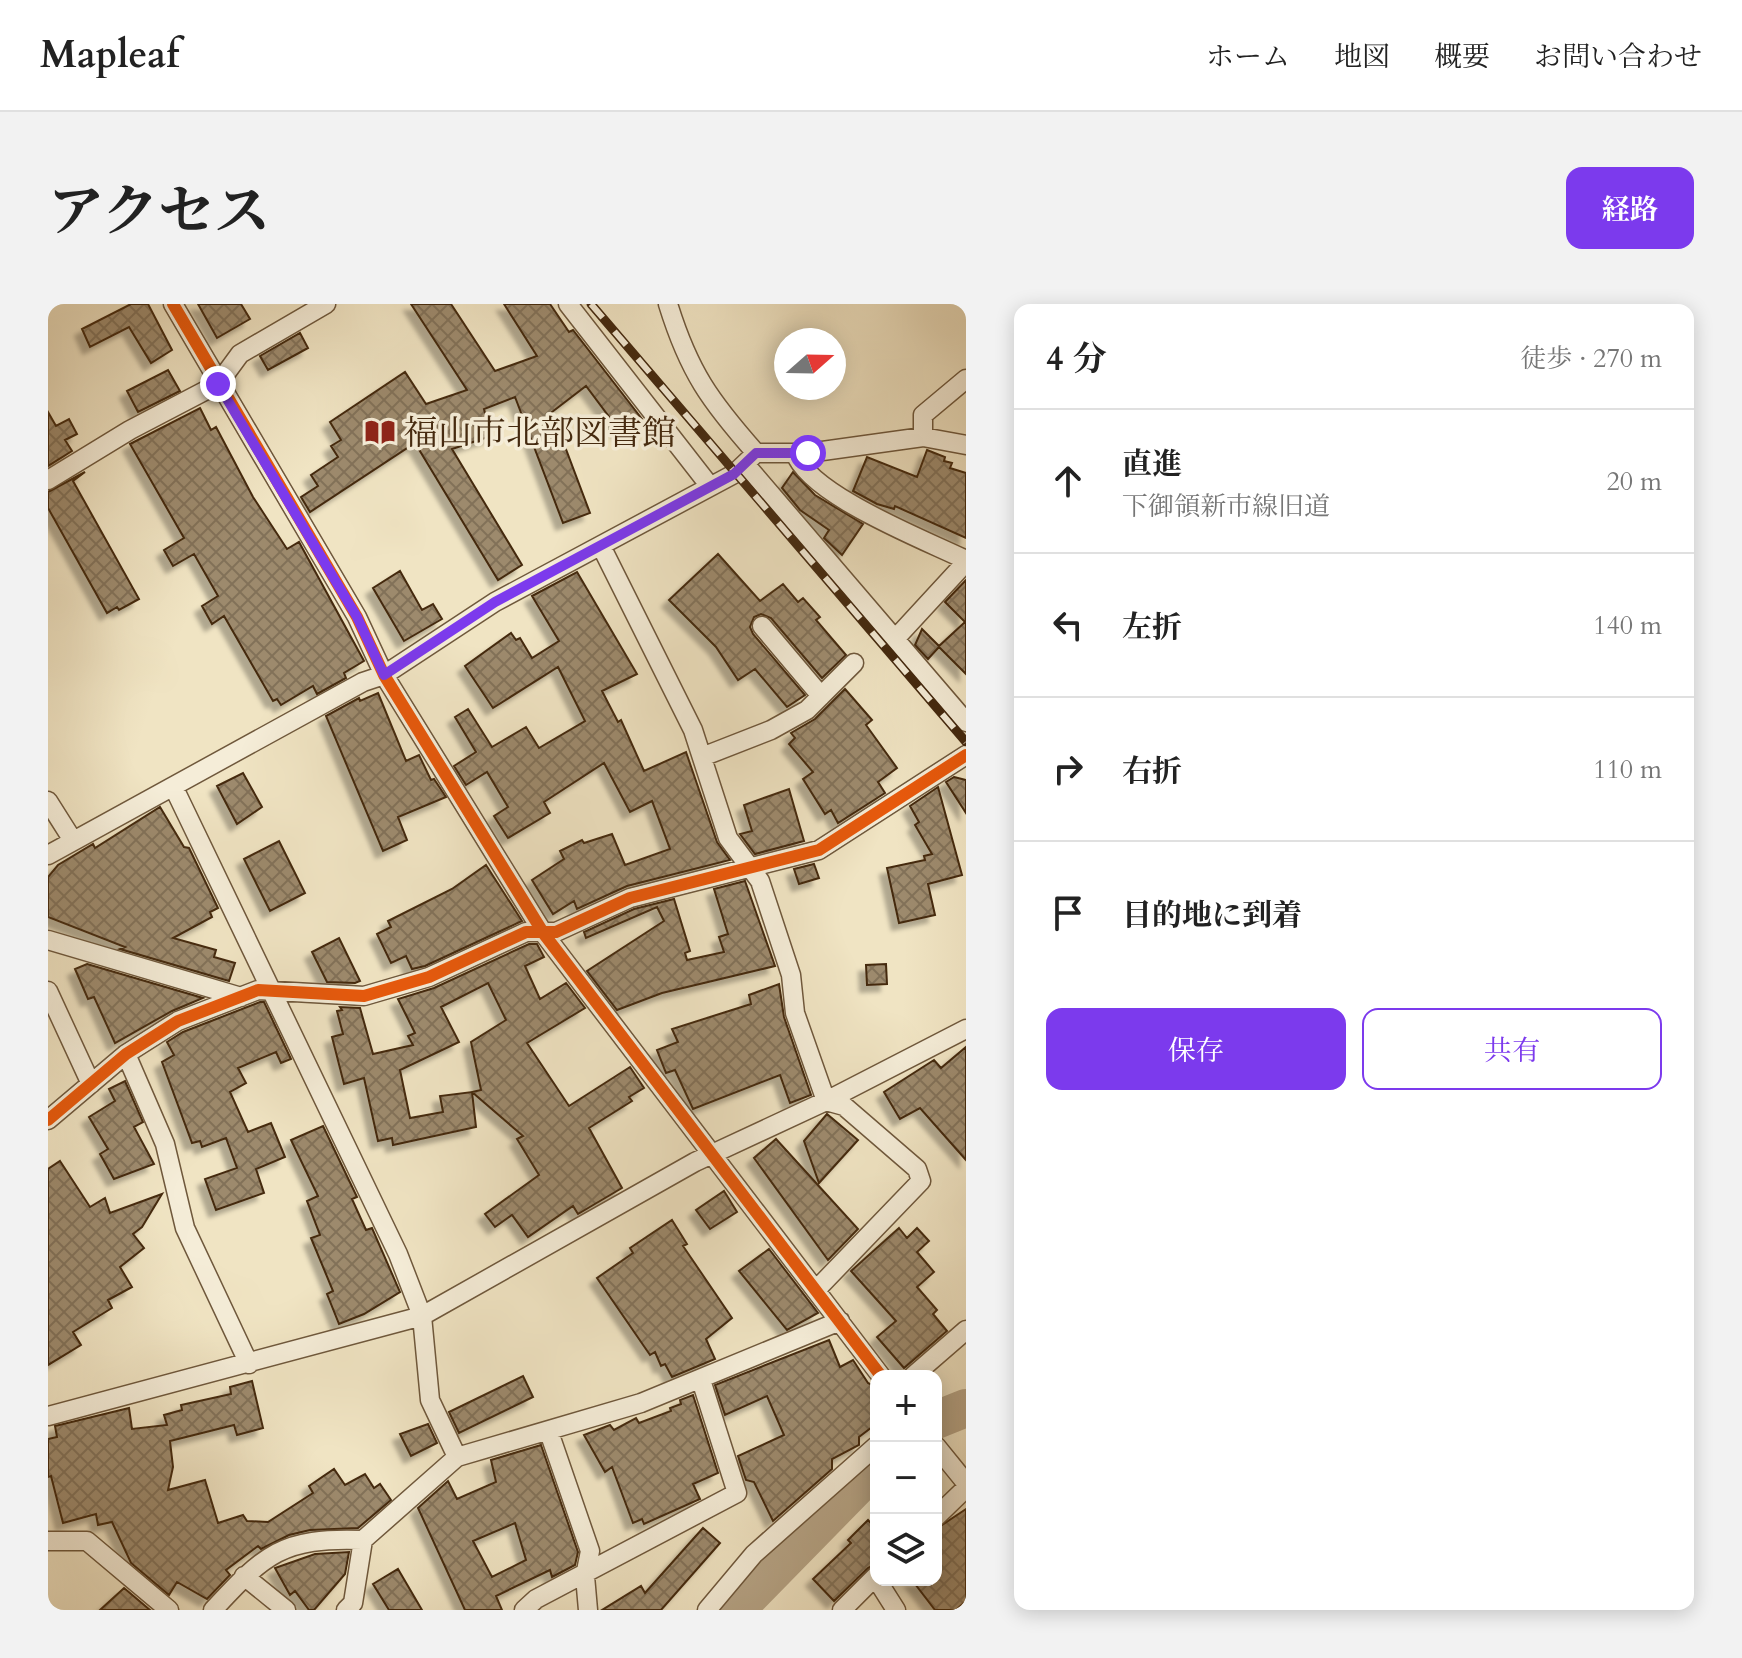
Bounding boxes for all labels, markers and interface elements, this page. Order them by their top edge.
text: Mapleaf [40,29,179,81]
text: ホーム [1206,38,1290,76]
text: 地図 [1334,38,1390,76]
text: 概要 [1434,38,1490,76]
text: お問い合わせ [1534,38,1702,76]
button: 経路 [1566,167,1694,249]
text: アクセス [48,175,270,250]
north arrow [774,328,846,400]
text: 4 分 [1046,336,1107,382]
text: 徒歩 · 270 m [1521,341,1662,376]
route end [200,366,236,402]
place label: 福山市北部図書館 [404,410,676,456]
library icon: 福山市北部図書館 [363,415,397,449]
route start [790,435,826,471]
text: 直進 [1122,444,1182,485]
icon: ahead [1046,459,1090,503]
text: 20 m [1606,464,1662,499]
text: 下御領新市線旧道 [1122,489,1330,524]
icon: left [1046,603,1090,647]
text: 左折 [1122,607,1182,648]
text: 140 m [1593,608,1662,643]
icon: right [1046,747,1090,791]
text: 右折 [1122,751,1182,792]
text: 110 m [1593,752,1662,787]
icon: arrive [1046,891,1090,935]
text: 目的地に到着 [1122,895,1302,936]
button: 保存 [1046,1008,1346,1090]
button: 共有 [1362,1008,1662,1090]
map controls [870,1370,942,1586]
button: + [870,1370,942,1442]
button: − [870,1442,942,1514]
button: layers [870,1514,942,1586]

